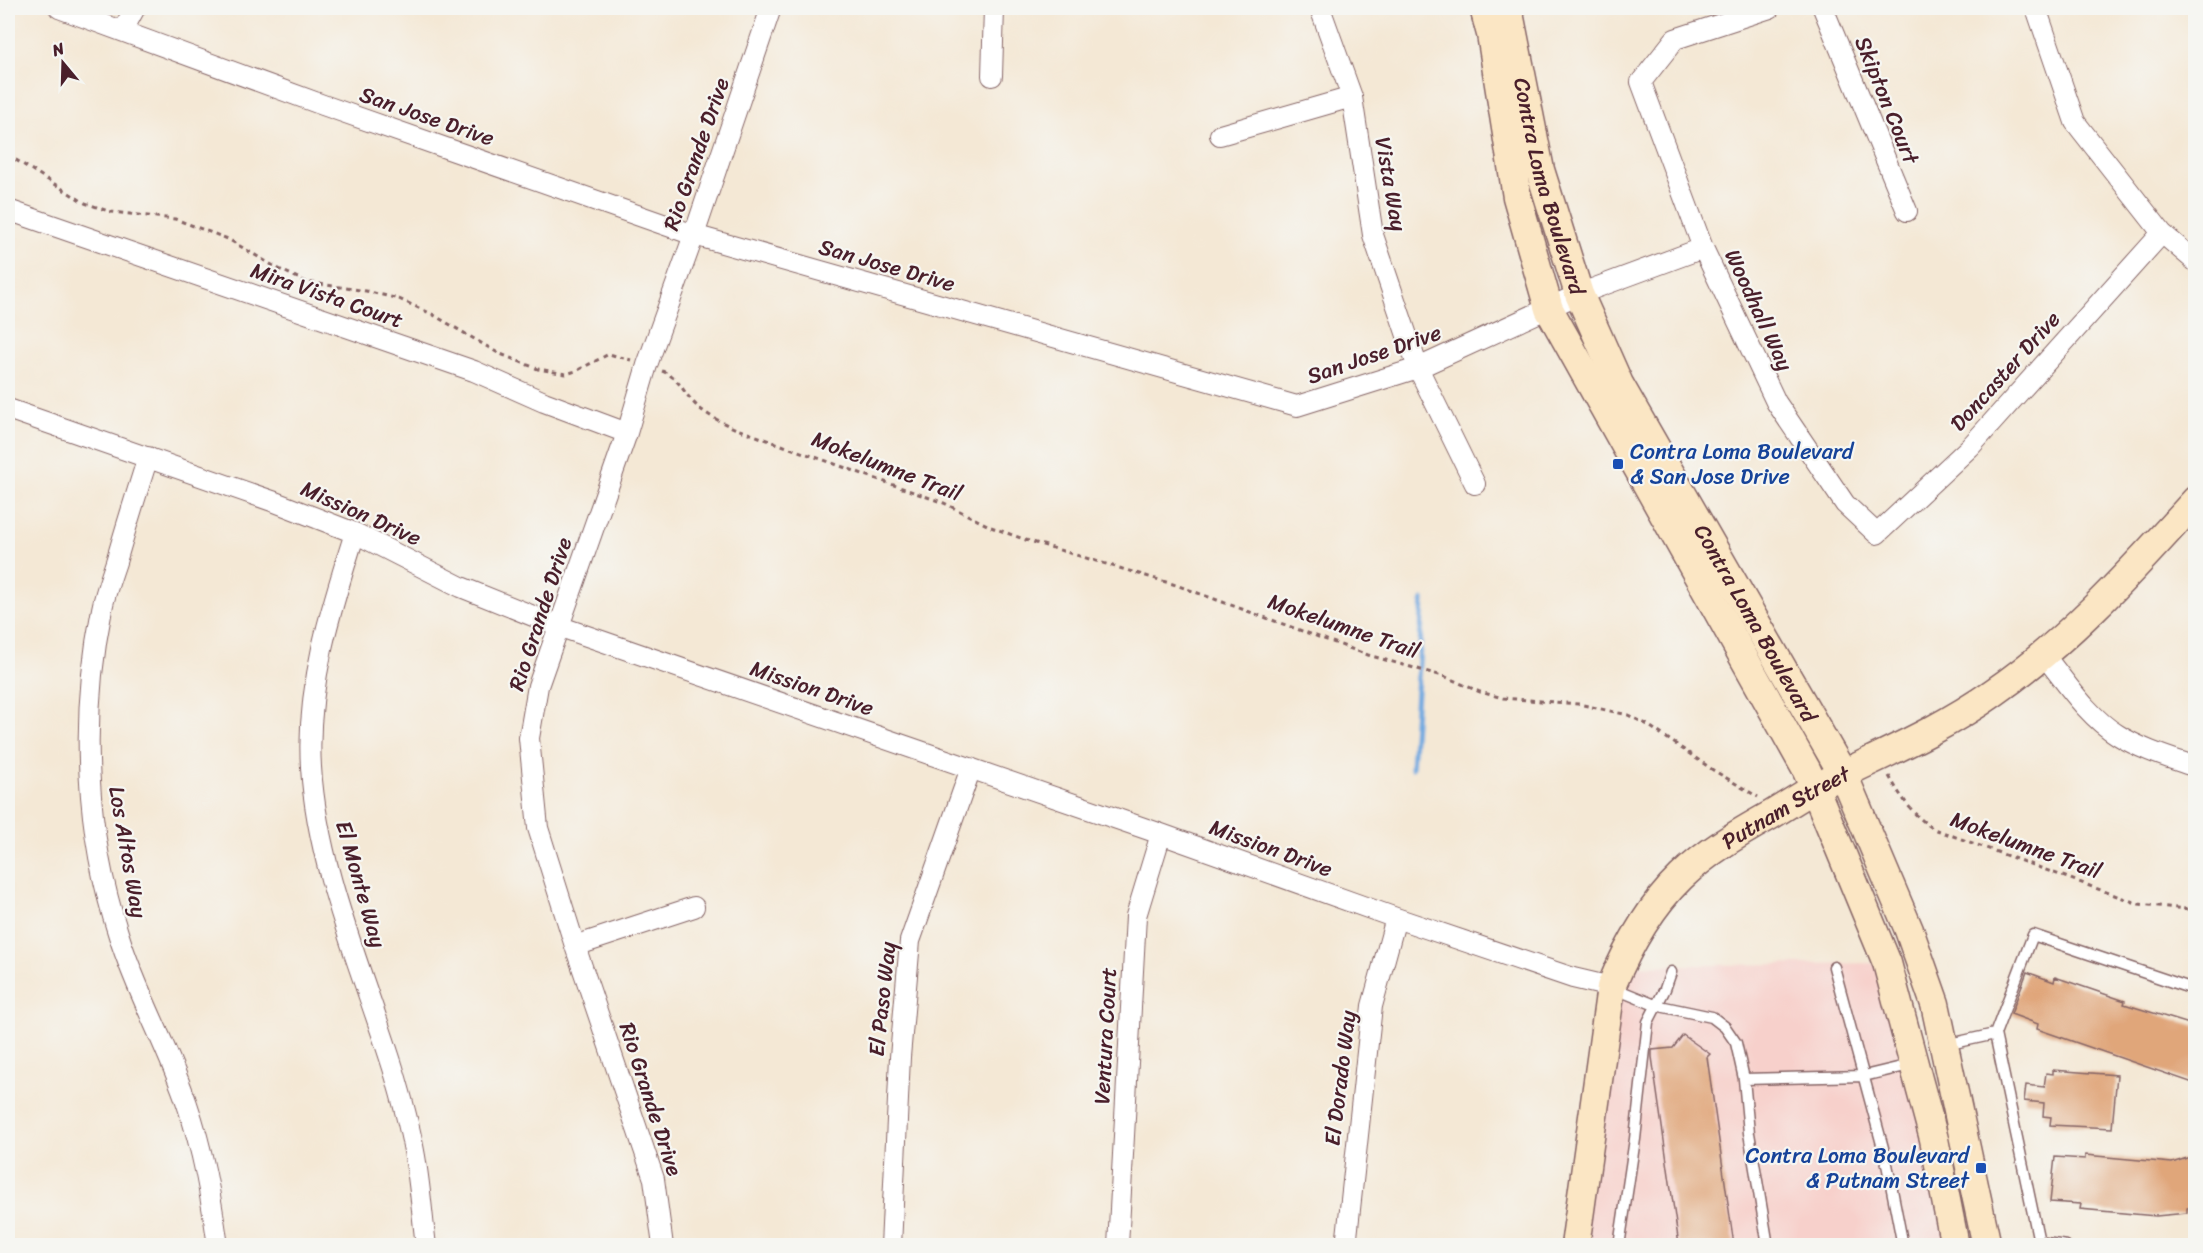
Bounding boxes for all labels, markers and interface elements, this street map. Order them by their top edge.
street label: Skipton Court [1844,30,1931,171]
north arrow [33,33,93,93]
text: N [47,33,69,65]
street label: Rio Grande Drive [652,72,741,236]
street label: Contra Loma Boulevard [1503,74,1598,301]
street label: San Jose Drive [354,75,500,157]
street label: Vista Way [1364,134,1419,235]
street label: San Jose Drive [814,227,960,303]
street label: Woodhall Way [1714,242,1805,378]
street label: Mira Vista Court [245,251,409,340]
street label: Doncaster Drive [1940,301,2070,441]
street label: San Jose Drive [1301,313,1447,395]
street label: Mokelumne Trail [806,419,969,513]
place label: Contra Loma Boulevard & San Jose Drive [1630,432,1855,496]
marker: Contra Loma Boulevard & San Jose Drive [1611,457,1625,471]
street label: Mission Drive [294,469,428,557]
street label: Contra Loma Boulevard [1684,516,1829,731]
street label: Rio Grande Drive [497,532,583,696]
street label: Mokelumne Trail [1263,582,1426,670]
street label: Mission Drive [745,649,879,727]
street label: Putnam Street [1713,754,1857,860]
street label: Los Altos Way [97,783,159,922]
street label: Mokelumne Trail [1945,800,2108,891]
street label: Mission Drive [1204,808,1338,888]
street label: El Monte Way [324,816,398,953]
street label: El Paso Way [857,939,907,1058]
street label: Ventura Court [1082,966,1128,1105]
street label: El Dorado Way [1312,1007,1368,1148]
street label: Rio Grande Drive [608,1017,694,1181]
place label: Contra Loma Boulevard & Putnam Street [1746,1136,1970,1200]
marker: Contra Loma Boulevard & Putnam Street [1974,1161,1988,1175]

